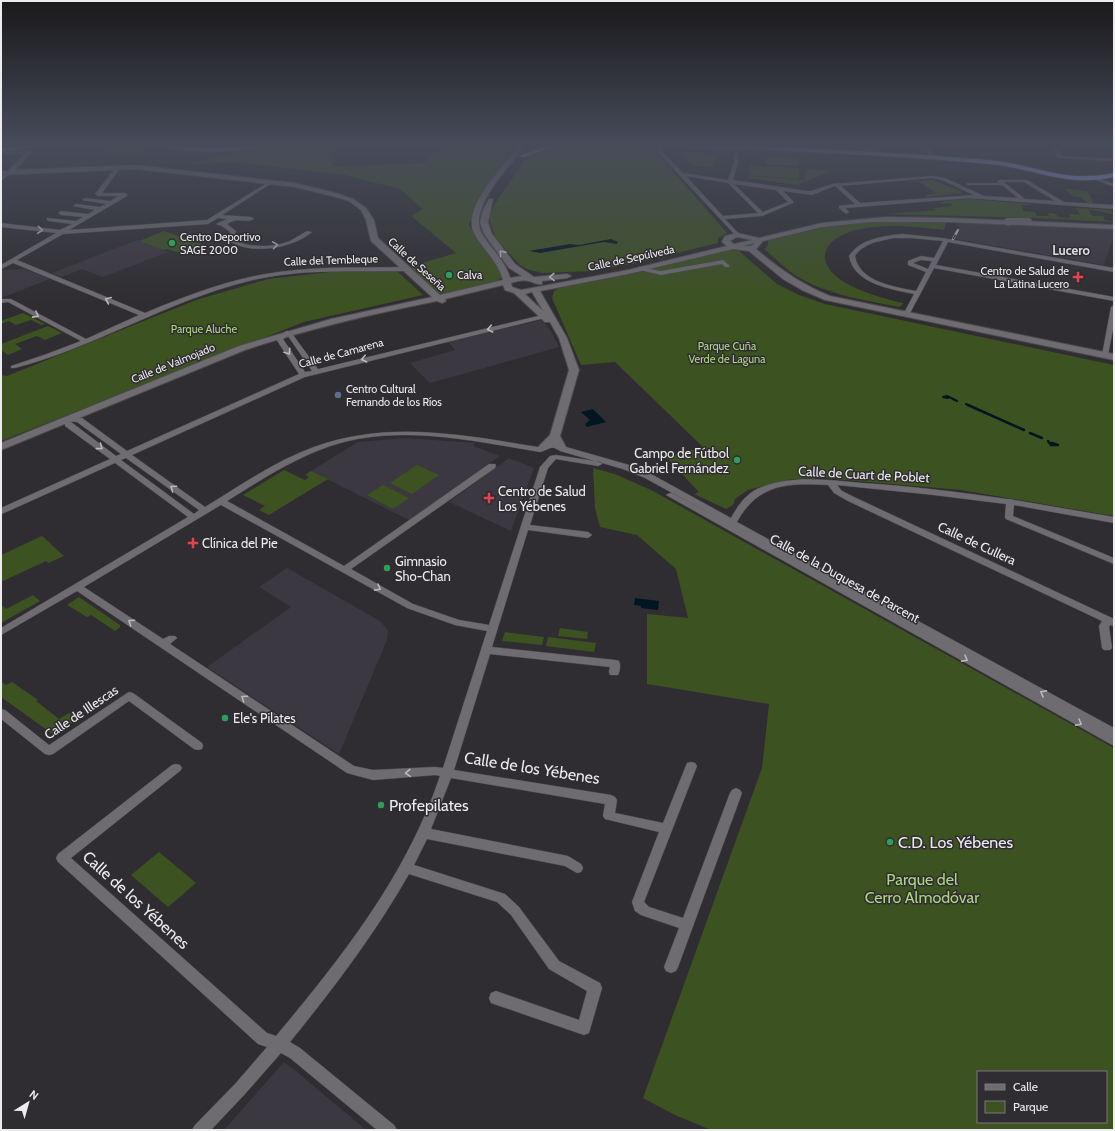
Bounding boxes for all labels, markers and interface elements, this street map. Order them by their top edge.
one-way arrow [37,225,43,234]
place label: Centro Deportivo SAGE 2000 [180,230,261,257]
street label: Calle de Seseña [385,234,449,294]
marker: Centro Deportivo SAGE 2000 [167,238,177,248]
one-way arrow [272,241,278,250]
street label: Calle de Sepúlveda [586,242,676,274]
district label: Lucero [1052,242,1090,258]
one-way arrow [499,250,506,258]
street label: Calle del Tembleque [284,251,379,269]
place label: Centro de Salud de La Latina Lucero [981,264,1069,291]
place label: Calva [457,268,483,282]
marker: Calva [444,270,454,280]
marker: Centro de Salud de La Latina Lucero [1072,271,1084,283]
one-way arrow [549,272,555,281]
one-way arrow [105,297,113,305]
one-way arrow [32,310,40,318]
park label: Parque Aluche [171,322,238,336]
one-way arrow [487,324,494,333]
street label: Calle de Camarena [297,335,385,371]
park label: Parque Cuña Verde de Laguna [689,339,766,366]
street label: Calle de Valmojado [129,340,217,386]
one-way arrow [283,348,291,355]
one-way arrow [361,354,368,363]
place label: Centro Cultural Fernando de los Ríos [346,382,442,409]
marker: Centro Cultural Fernando de los Ríos [333,390,343,400]
one-way arrow [95,443,102,450]
place label: Campo de Fútbol Gabriel Fernández [630,445,729,476]
marker: Campo de Fútbol Gabriel Fernández [732,455,742,465]
street label: Calle de Cuart de Poblet [798,463,931,485]
place label: Centro de Salud Los Yébenes [498,483,586,514]
one-way arrow [170,486,177,493]
marker: Centro de Salud Los Yébenes [483,492,495,504]
street label: Calle de Cullera [935,518,1019,568]
street label: Calle de la Duquesa de Parcent [767,530,923,626]
place label: Clínica del Pie [202,535,278,551]
marker: Clínica del Pie [187,537,199,549]
place label: Gimnasio Sho-Chan [395,553,451,584]
marker: Gimnasio Sho-Chan [382,563,392,573]
one-way arrow [374,584,381,591]
one-way arrow [128,620,135,627]
one-way arrow [961,655,968,662]
street label: Calle de Illescas [41,681,121,743]
one-way arrow [1040,691,1047,698]
one-way arrow [242,696,249,703]
place label: Ele's Pilates [233,710,296,726]
marker: Ele's Pilates [220,713,230,723]
one-way arrow [1075,718,1082,725]
street label: Calle de los Yébenes [463,748,601,788]
one-way arrow [405,768,411,777]
place label: Profepilates [389,796,469,815]
marker: Profepilates [376,800,386,810]
place label: C.D. Los Yébenes [898,833,1014,852]
marker: C.D. Los Yébenes [885,837,895,847]
street label: Calle de los Yébenes [79,847,194,953]
park label: Parque del Cerro Almodóvar [865,870,980,907]
legend [977,1071,1107,1123]
text: Calle [1013,1079,1038,1094]
north arrow [8,1083,48,1123]
text: N [27,1087,41,1103]
text: Parque [1013,1099,1048,1114]

